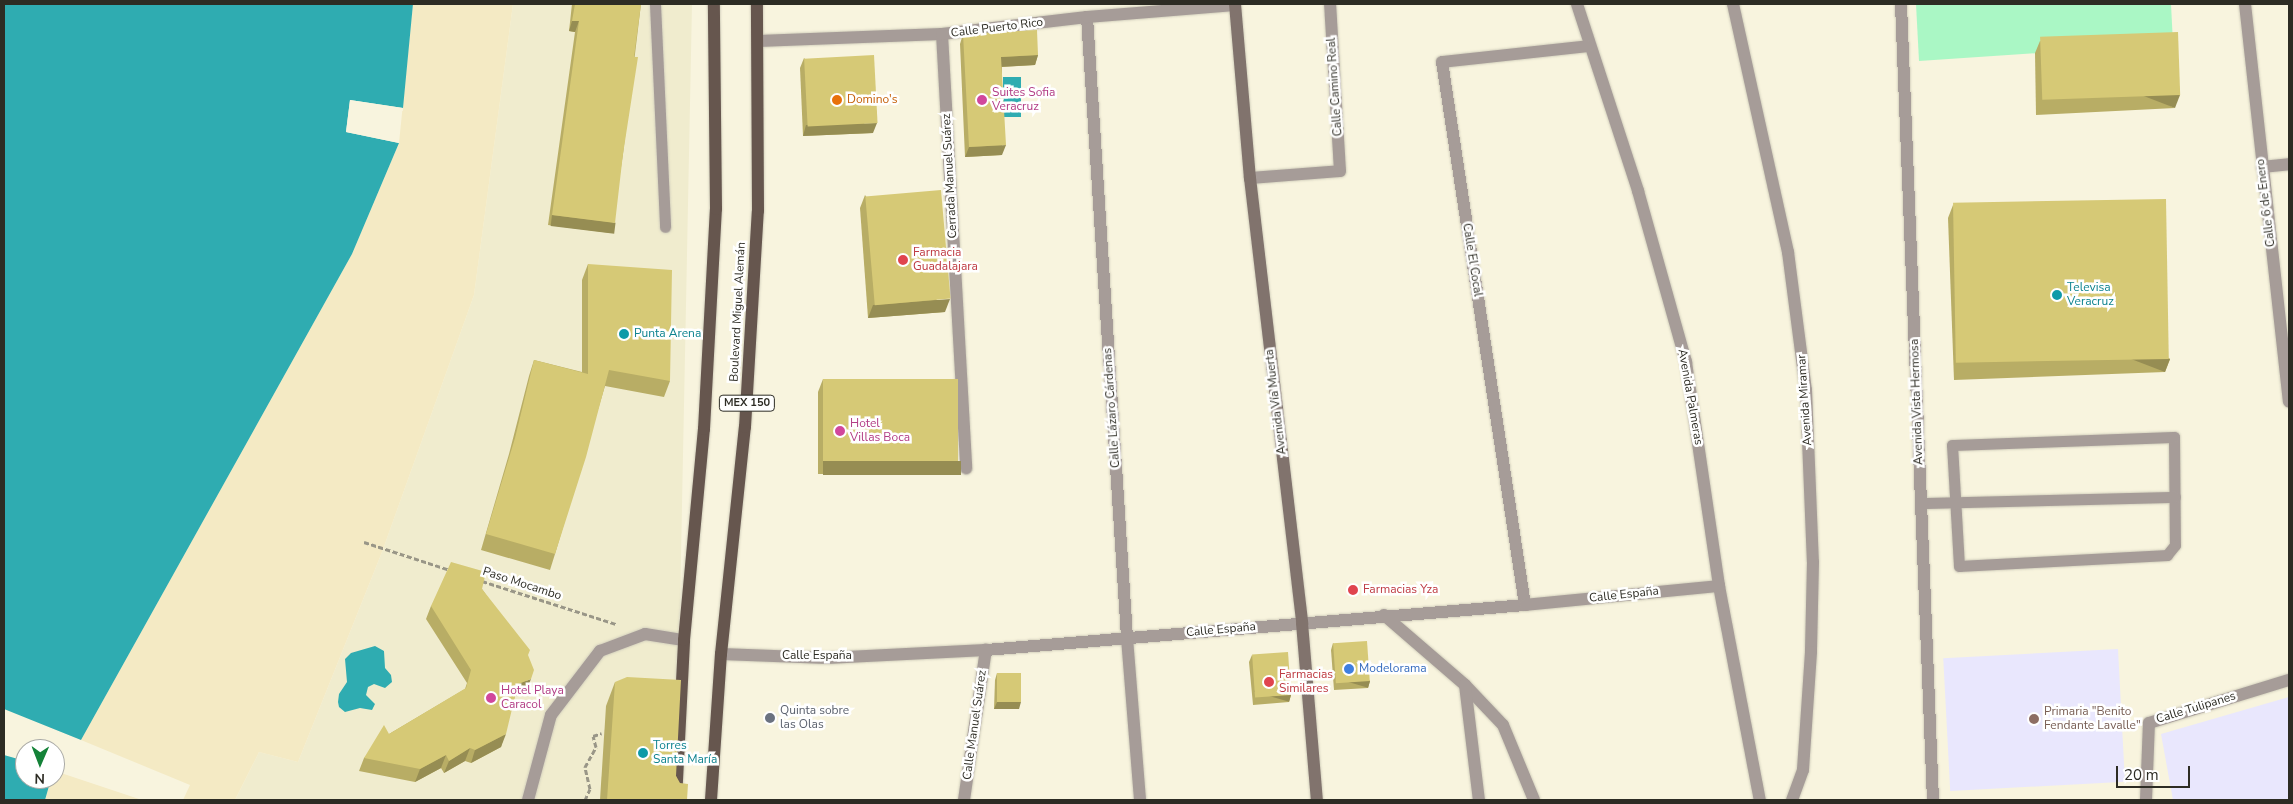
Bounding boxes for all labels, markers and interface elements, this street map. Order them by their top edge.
street label: Calle Puerto Rico [950,15,1044,41]
street label: Calle Camino Real [1324,37,1346,137]
place label: Suites Sofia Veracruz [992,86,1055,114]
place label: Domino's [847,93,898,107]
marker: Domino's [831,94,843,106]
marker: Suites Sofia Veracruz [976,94,988,106]
street label: Cerrada Manuel Suárez [940,113,960,239]
street label: Calle 6 de Enero [2253,158,2279,248]
street label: Calle El Cocal [1459,222,1485,298]
street label: Boulevard Miguel Alemán [727,242,749,382]
place label: Farmacia Guadalajara [913,246,978,274]
marker: Farmacia Guadalajara [897,254,909,266]
place label: Televisa Veracruz [2067,281,2114,309]
marker: Televisa Veracruz [2051,289,2063,301]
place label: Punta Arena [634,327,701,341]
marker: Punta Arena [618,328,630,340]
street label: Avenida Vista Hermosa [1908,339,1926,465]
street label: Calle Lázaro Cárdenas [1101,348,1123,468]
street label: Avenida Palmeras [1674,348,1706,446]
street label: Avenida Vía Muerta [1262,349,1290,455]
street label: Avenida Miramar [1795,354,1815,446]
road number: MEX 150 [718,394,776,412]
place label: Hotel Villas Boca [850,417,910,445]
marker: Hotel Villas Boca [834,425,846,437]
street label: Paso Mocambo [481,564,563,604]
place label: Farmacias Yza [1363,583,1438,597]
marker: Farmacias Yza [1347,584,1359,596]
street label: Calle España [1588,584,1660,606]
street label: Calle España [1186,620,1256,640]
street label: Calle España [782,649,852,663]
place label: Modelorama [1359,662,1427,676]
marker: Modelorama [1343,663,1355,675]
place label: Farmacias Similares [1279,668,1333,696]
street label: Calle Manuel Suárez [960,669,990,781]
marker: Farmacias Similares [1263,676,1275,688]
place label: Hotel Playa Caracol [501,684,564,712]
street label: Calle Tulipanes [2154,689,2238,727]
marker: Hotel Playa Caracol [485,692,497,704]
place label: Quinta sobre las Olas [780,704,849,732]
place label: Primaria "Benito Fendante Lavalle" [2044,705,2141,733]
marker: Quinta sobre las Olas [764,712,776,724]
marker: Primaria "Benito Fendante Lavalle" [2028,713,2040,725]
north arrow [15,739,65,789]
place label: Torres Santa María [653,739,717,767]
marker: Torres Santa María [637,747,649,759]
scale bar [2118,756,2192,788]
text: 20 m [2124,765,2159,785]
text: N [34,769,45,788]

